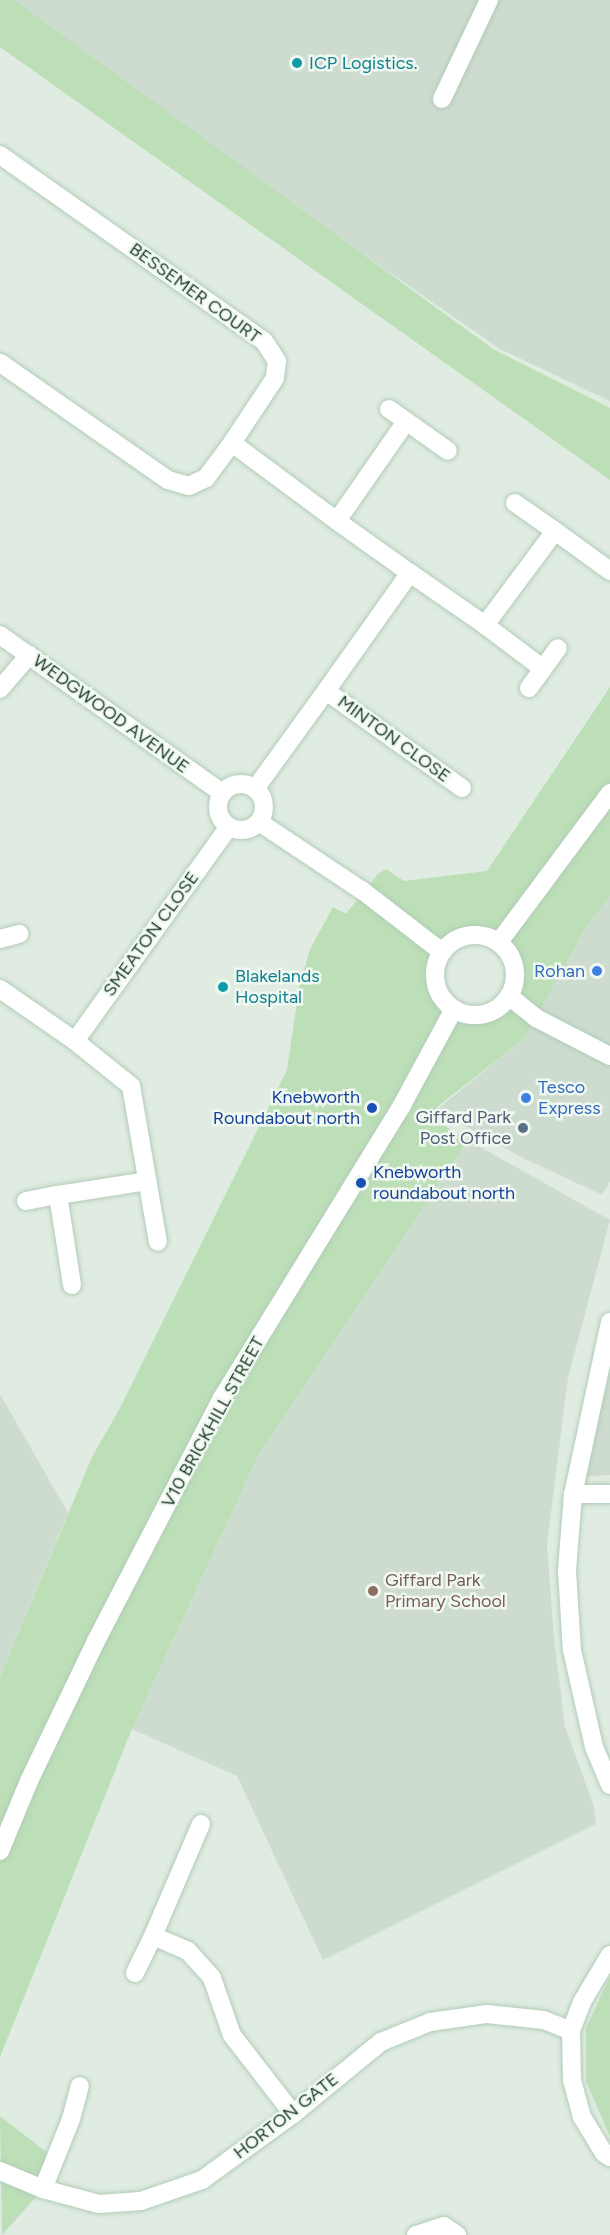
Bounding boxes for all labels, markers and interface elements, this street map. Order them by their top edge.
place label: ICP Logistics. [309,52,418,74]
marker: ICP Logistics. [290,56,304,70]
street label: BESSEMER COURT [125,238,265,348]
street label: WEDGWOOD AVENUE [29,650,193,778]
street label: MINTON CLOSE [333,691,455,787]
street label: SMEATON CLOSE [99,867,203,1001]
place label: Rohan [534,960,585,982]
marker: Rohan [590,964,604,978]
place label: Blakelands Hospital [235,966,320,1008]
marker: Blakelands Hospital [216,980,230,994]
place label: Tesco Express [538,1077,601,1120]
place label: Knebworth Roundabout north [213,1087,360,1130]
marker: Tesco Express [519,1091,533,1105]
marker: Knebworth Roundabout north [365,1101,379,1115]
place label: Giffard Park Post Office [415,1107,511,1150]
marker: Giffard Park Post Office [516,1121,530,1135]
place label: Knebworth roundabout north [373,1162,515,1204]
marker: Knebworth roundabout north [354,1176,368,1190]
street label: V10 BRICKHILL STREET [157,1333,269,1511]
place label: Giffard Park Primary School [385,1570,506,1612]
marker: Giffard Park Primary School [366,1584,380,1598]
street label: HORTON GATE [229,2068,343,2164]

